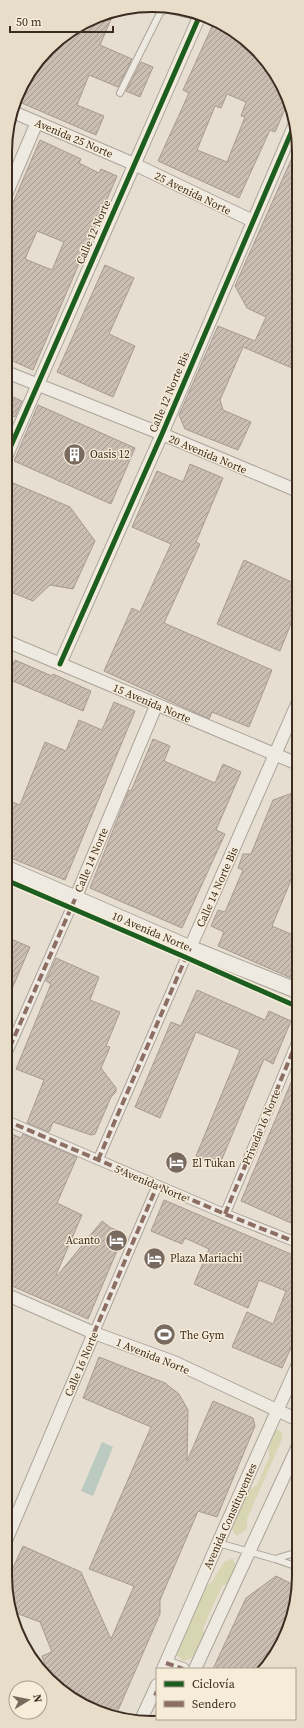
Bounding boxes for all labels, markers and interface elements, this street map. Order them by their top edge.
scale bar [10,8,113,34]
text: 50 m [16,14,42,30]
street label: Avenida 25 Norte [32,115,115,162]
street label: 25 Avenida Norte [152,168,234,219]
street label: Calle 12 Norte [73,197,114,267]
street label: Calle 12 Norte Bis [146,349,193,435]
street label: 20 Avenida Norte [166,431,249,478]
building icon: Oasis 12 [61,441,87,467]
place label: Oasis 12 [90,447,130,462]
street label: 15 Avenida Norte [110,680,193,727]
street label: Calle 14 Norte [71,825,112,895]
street label: Calle 14 Norte Bis [193,844,242,930]
street label: 10 Avenida Norte [109,908,192,955]
street label: Privada 16 Norte [239,1087,284,1167]
hotel icon: El Tukan [163,1150,189,1176]
place label: El Tukan [192,1156,236,1171]
street label: 5 Avenida Norte [112,1161,190,1206]
hotel icon: Acanto [103,1227,129,1253]
place label: Acanto [66,1233,100,1248]
hotel icon: Plaza Mariachi [142,1245,168,1271]
place label: Plaza Mariachi [170,1251,242,1266]
sports icon: The Gym [151,1322,177,1348]
place label: The Gym [180,1328,225,1343]
street label: Calle 16 Norte [61,1329,102,1399]
street label: 1 Avenida Norte [114,1335,192,1378]
street label: Avenida Constituyentes [200,1461,261,1572]
legend [156,1668,296,1720]
text: Ciclovía [192,1676,236,1692]
north arrow [8,1680,48,1720]
text: N [29,1693,45,1704]
text: Sendero [192,1696,236,1712]

